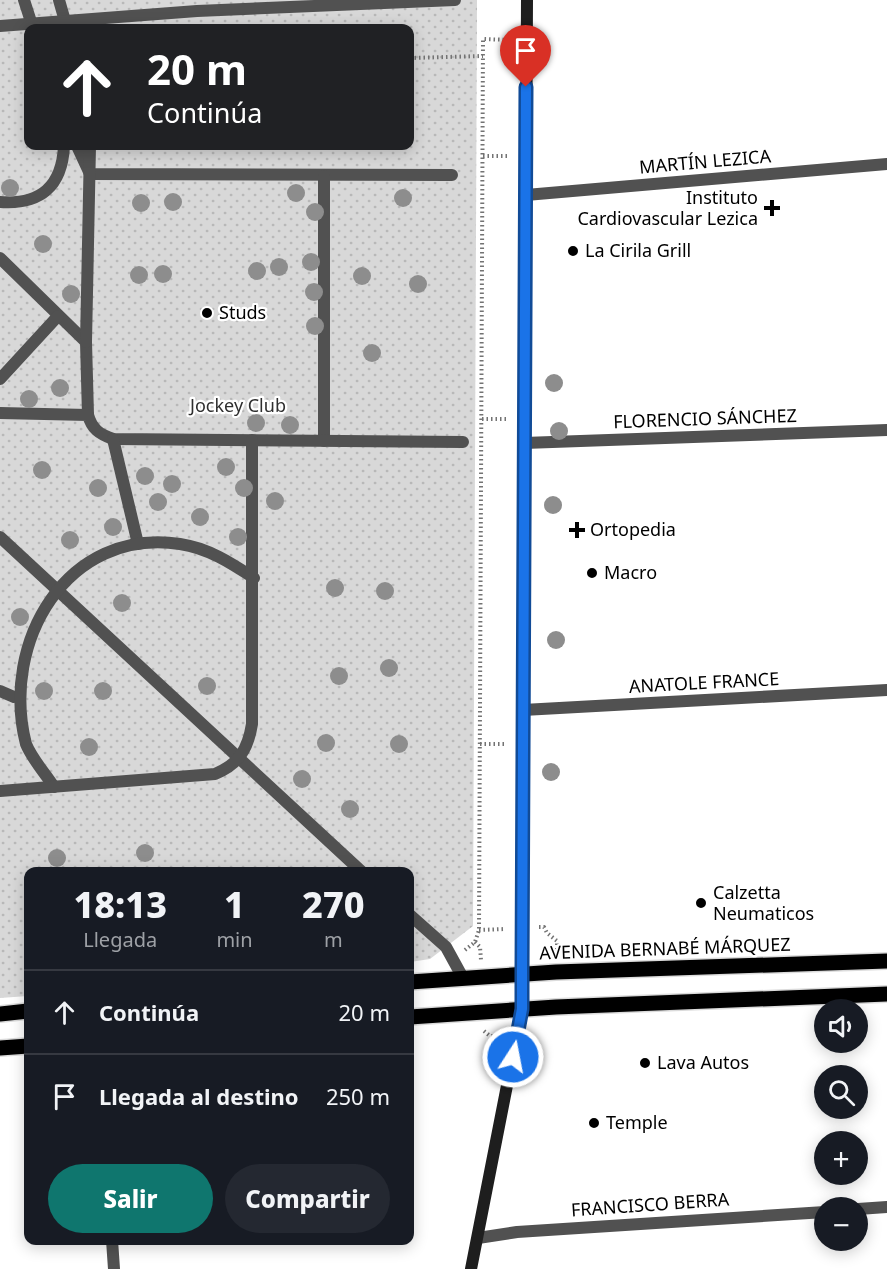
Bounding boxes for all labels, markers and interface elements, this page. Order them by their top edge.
pin [500,25,551,87]
icon: arrive [509,34,542,67]
text: 20 m [147,40,247,97]
icon: ahead [48,48,126,126]
text: Continúa [147,94,262,131]
street label: MARTÍN LEZICA [638,143,772,179]
place label: Instituto Cardiovascular Lezica [577,185,758,230]
marker: Instituto Cardiovascular Lezica [763,199,781,217]
place label: La Cirila Grill [585,238,691,262]
marker: La Cirila Grill [566,244,580,258]
place label: Studs [219,300,266,324]
marker: Studs [200,306,214,320]
park label: Jockey Club [188,393,286,417]
street label: FLORENCIO SÁNCHEZ [613,403,797,433]
place label: Ortopedia [590,517,676,541]
marker: Ortopedia [568,521,586,539]
place label: Macro [604,560,657,584]
marker: Macro [585,566,599,580]
street label: ANATOLE FRANCE [628,666,780,698]
text: 18:13 [73,880,167,929]
text: 1 [224,880,245,929]
text: 270 [302,880,365,929]
place label: Calzetta Neumaticos [713,880,814,925]
marker: Calzetta Neumaticos [694,896,708,910]
text: Llegada [83,926,157,953]
text: min [216,926,253,953]
text: m [324,926,343,953]
street label: AVENIDA BERNABÉ MÁRQUEZ [539,932,791,964]
icon: ahead [48,996,81,1029]
text: Continúa [99,997,199,1027]
text: 20 m [339,997,390,1027]
map controls [814,999,868,1251]
button: sound [814,999,868,1053]
position arrow [481,1025,545,1089]
place label: Lava Autos [657,1050,749,1074]
marker: Lava Autos [638,1056,652,1070]
button: search [814,1065,868,1119]
icon: arrive [48,1080,81,1113]
text: Llegada al destino [99,1081,299,1111]
text: 250 m [326,1081,390,1111]
place label: Temple [606,1110,668,1134]
marker: Temple [587,1116,601,1130]
button: + [814,1131,868,1185]
button: Salir [48,1164,213,1233]
button: Compartir [225,1164,390,1233]
street label: FRANCISCO BERRA [570,1186,730,1221]
button: − [814,1197,868,1251]

